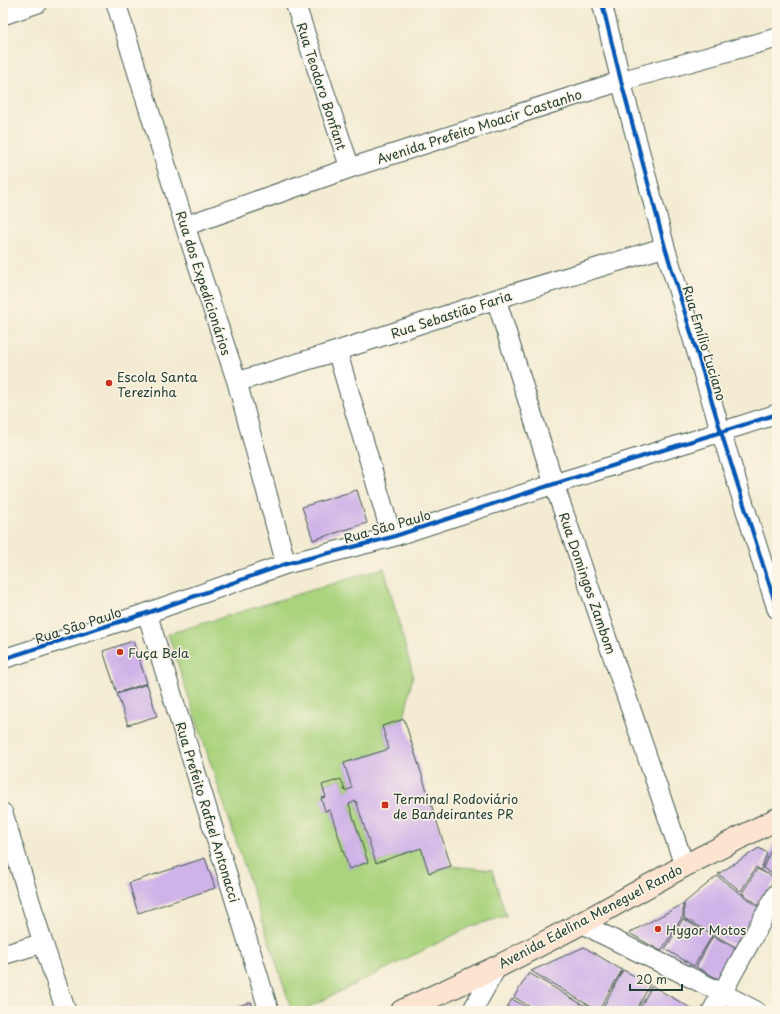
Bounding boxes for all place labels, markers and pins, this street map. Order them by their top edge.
place label: Escola Santa Terezinha [117,367,199,401]
marker: Escola Santa Terezinha [104,378,114,388]
place label: Fuça Bela [128,643,190,662]
marker: Fuça Bela [115,647,125,657]
place label: Terminal Rodoviário de Bandeirantes PR [393,789,518,823]
marker: Terminal Rodoviário de Bandeirantes PR [380,800,390,810]
place label: Hygor Motos [666,920,746,939]
marker: Hygor Motos [653,924,663,934]

